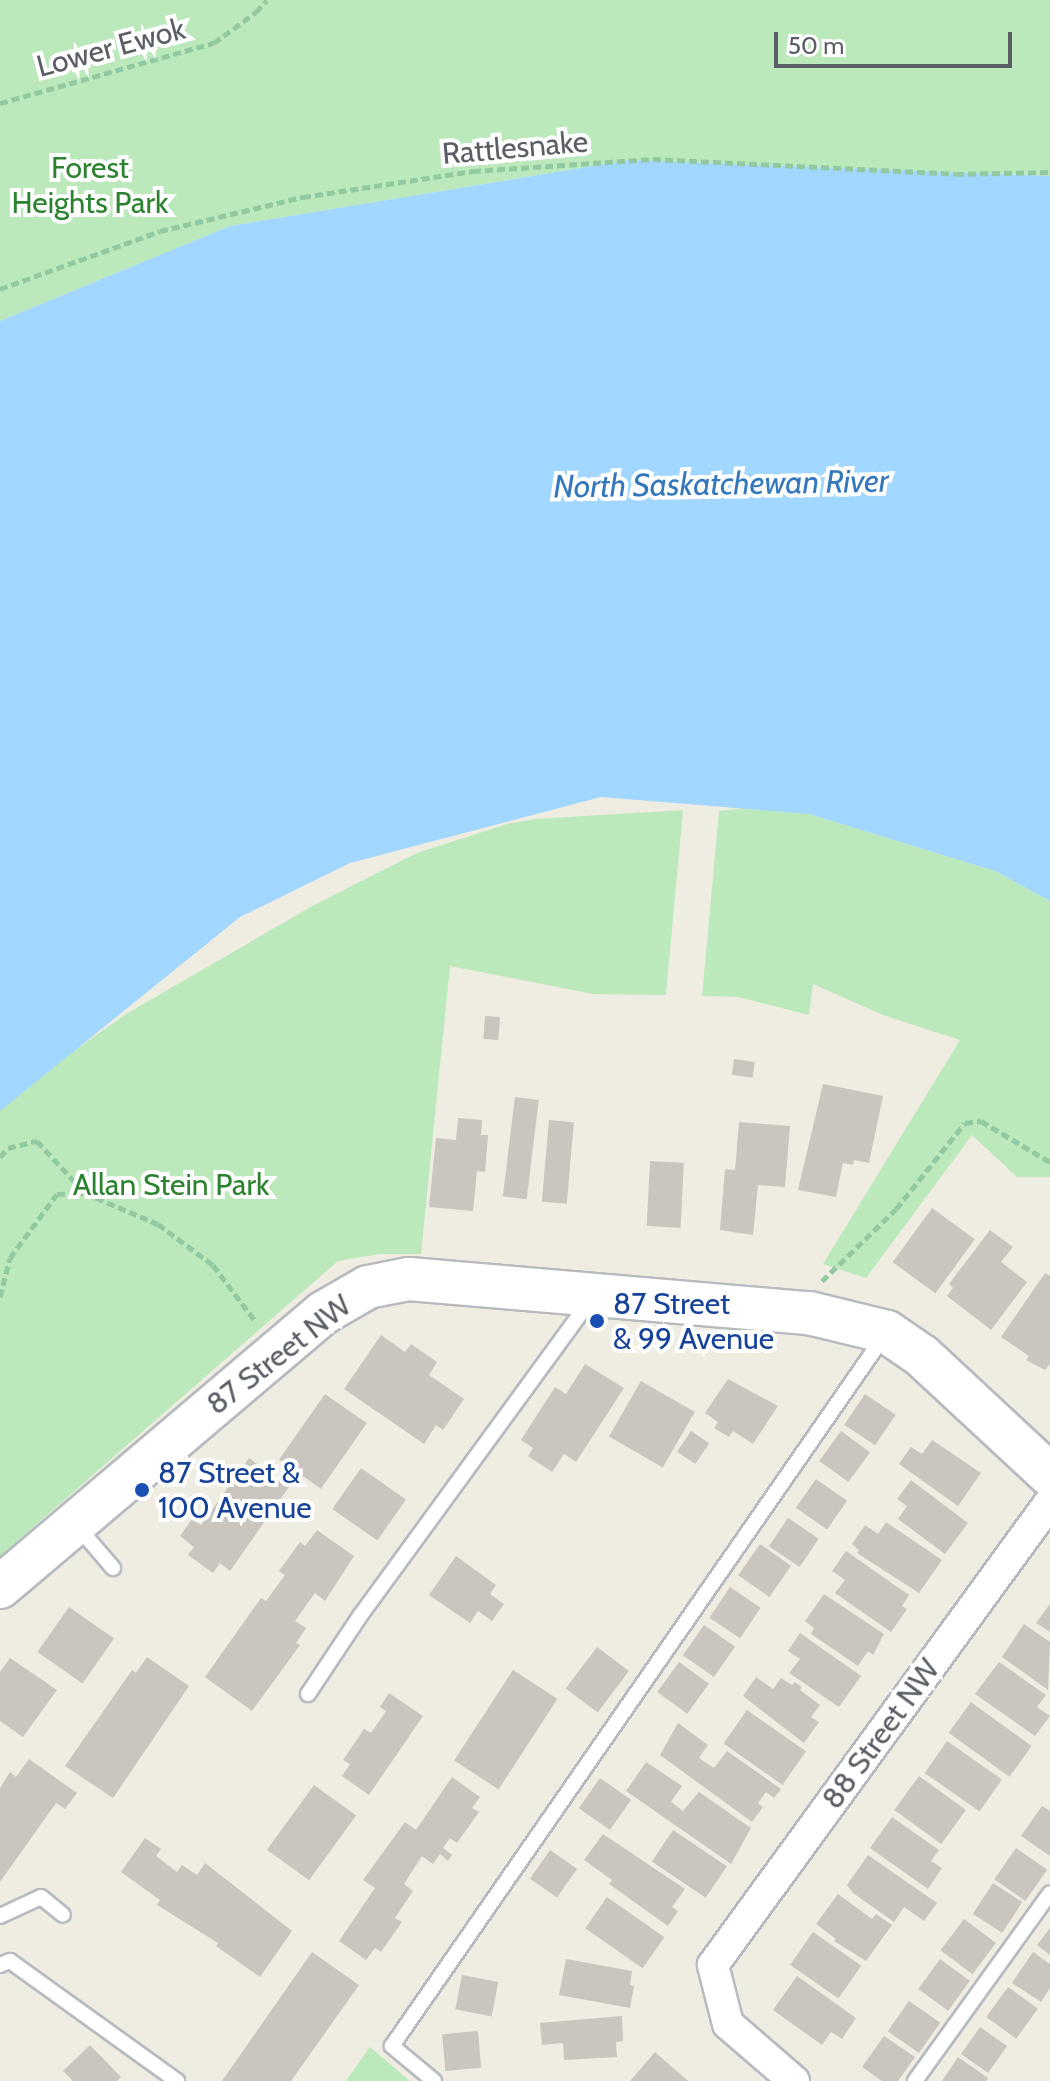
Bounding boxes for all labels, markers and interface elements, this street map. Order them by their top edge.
street label: Lower Ewok [33,11,189,85]
scale bar [778,16,1016,66]
text: 50 m [788,31,844,60]
street label: Rattlesnake [441,124,589,172]
park label: Forest Heights Park [12,150,168,220]
water label: North Saskatchewan River [553,462,889,506]
park label: Allan Stein Park [73,1167,269,1203]
place label: 87 Street & 99 Avenue [613,1286,774,1356]
street label: 87 Street NW [200,1287,358,1423]
marker: 87 Street & 99 Avenue [588,1312,606,1330]
place label: 87 Street & 100 Avenue [158,1455,312,1526]
marker: 87 Street & 100 Avenue [133,1481,151,1499]
street label: 88 Street NW [815,1652,947,1816]

